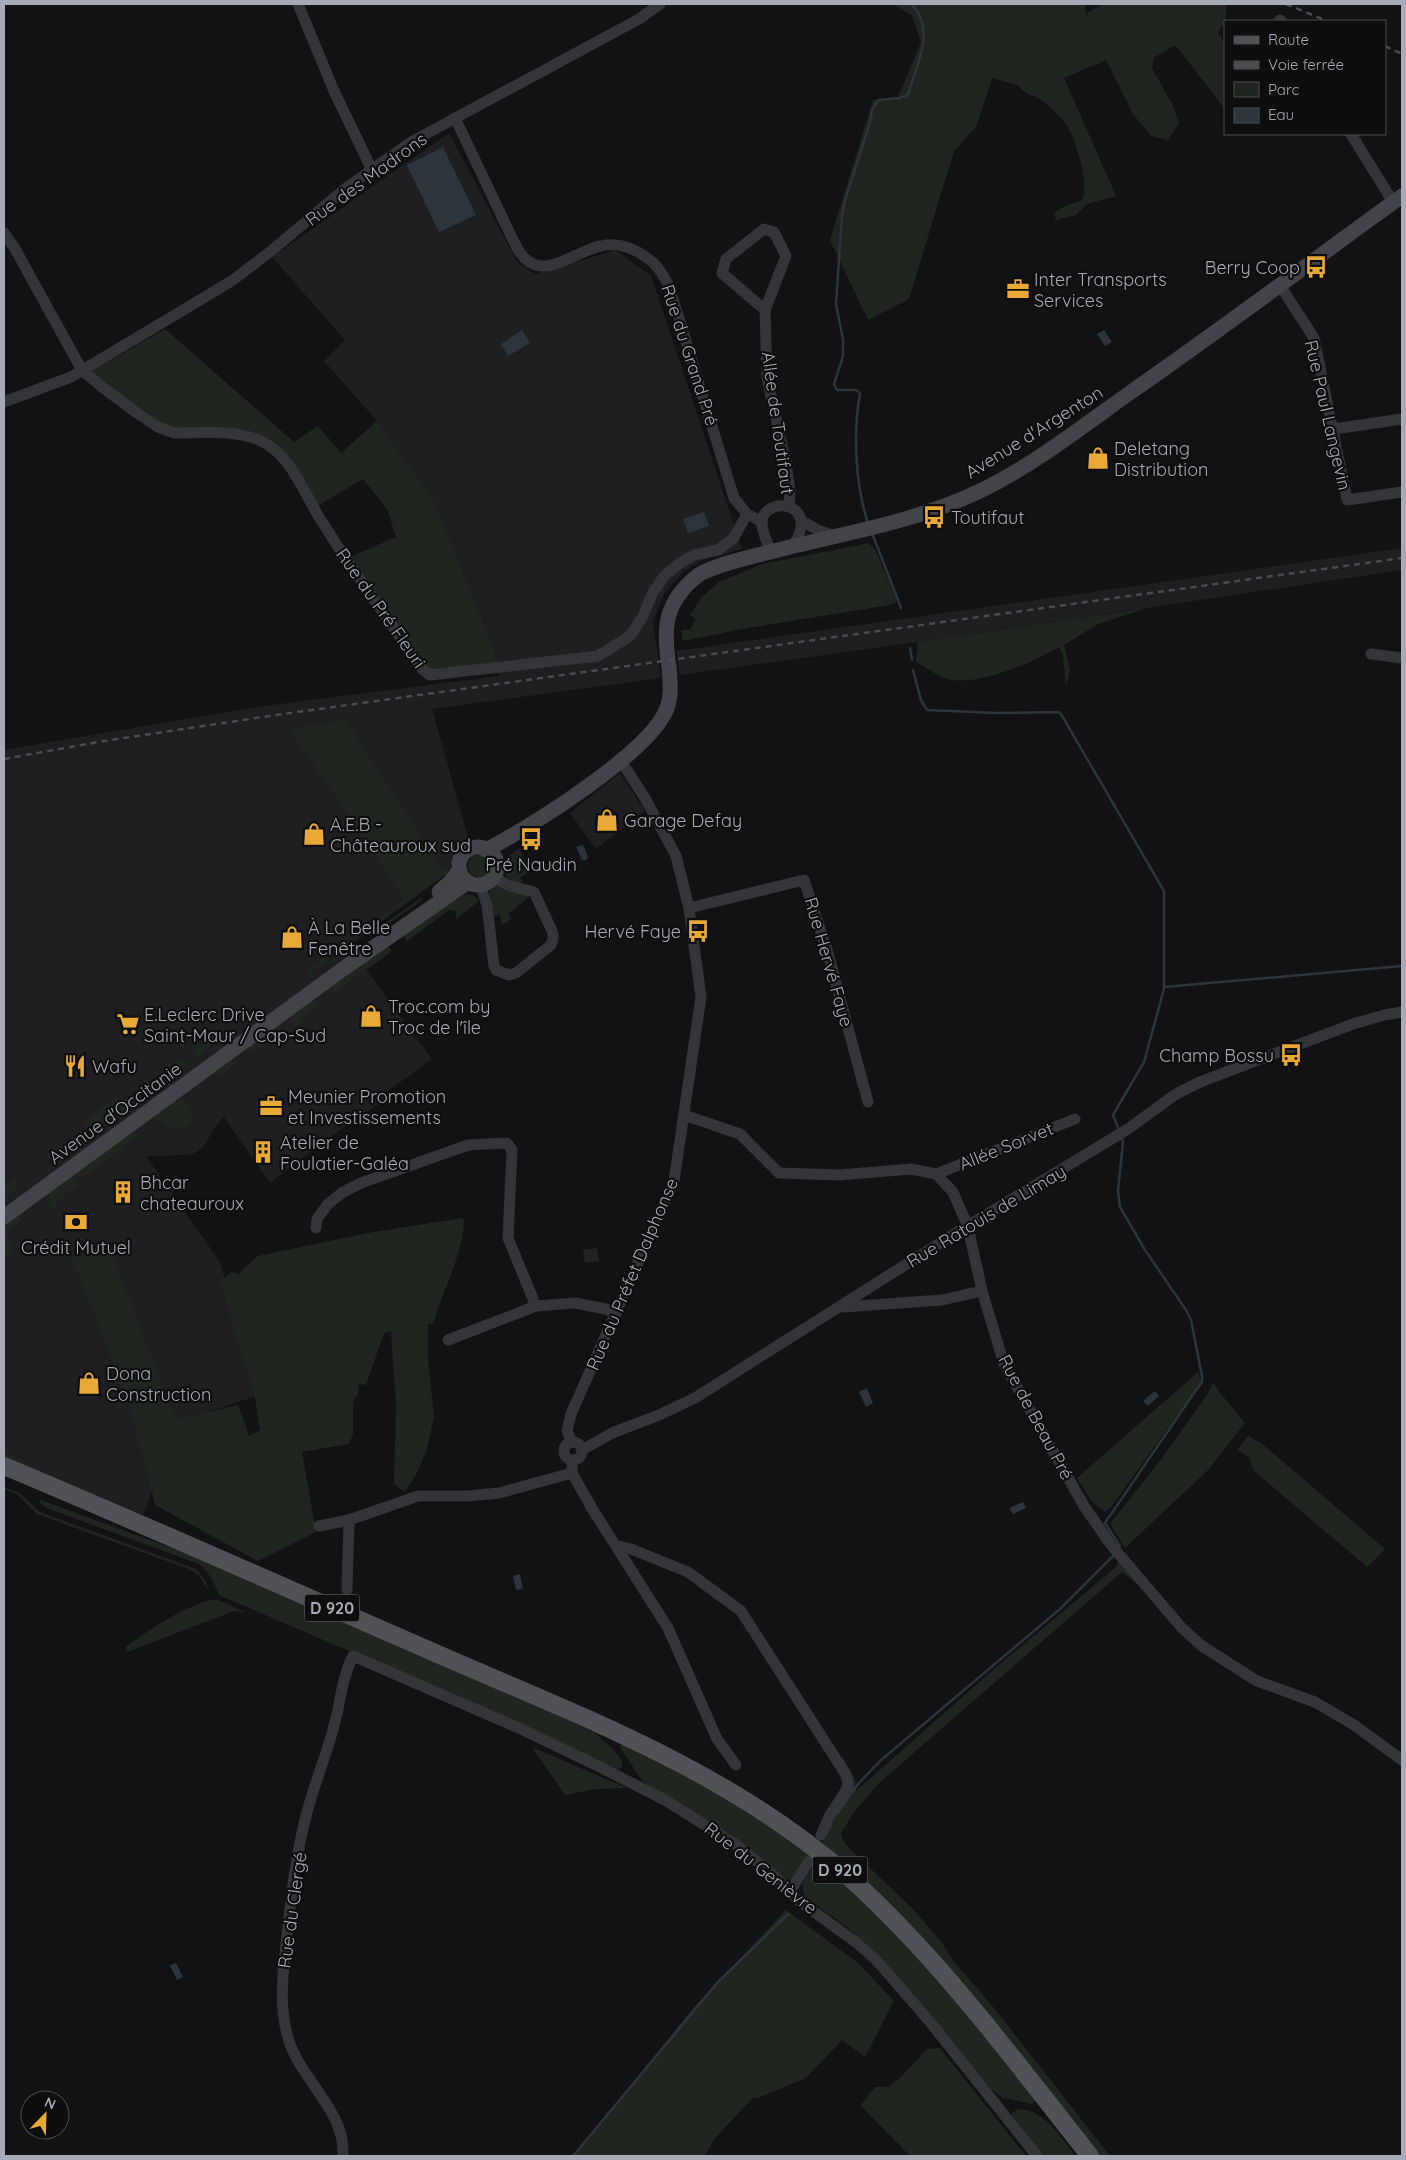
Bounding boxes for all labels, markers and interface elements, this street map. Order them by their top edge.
legend [1224,20,1386,135]
text: Route [1268,30,1309,49]
text: Voie ferrée [1268,55,1344,74]
text: Parc [1268,80,1299,99]
text: Eau [1268,105,1294,124]
street label: Rue des Madrons [301,127,431,231]
bus stop icon: Berry Coop [1303,254,1329,280]
place label: Berry Coop [1205,256,1300,279]
place label: Inter Transports Services [1034,268,1167,312]
office icon: Inter Transports Services [1005,276,1031,302]
street label: Rue du Grand Pré [656,281,724,429]
street label: Rue Paul Langevin [1300,338,1356,492]
street label: Allée de Toutifaut [757,350,799,496]
street label: Avenue d'Argenton [961,380,1107,484]
place label: Deletang Distribution [1114,437,1209,481]
shop icon: Deletang Distribution [1085,445,1111,471]
bus stop icon: Toutifaut [921,504,947,530]
place label: Toutifaut [951,506,1024,529]
street label: Rue du Pré Fleuri [331,544,431,672]
shop icon: Garage Defay [594,807,620,833]
place label: Garage Defay [624,809,742,832]
place label: A.E.B - Châteauroux sud [330,813,471,857]
shop icon: A.E.B - Châteauroux sud [301,821,327,847]
bus stop icon: Pré Naudin [518,826,544,852]
place label: Pré Naudin [485,853,577,876]
street label: Rue Hervé Faye [800,895,858,1029]
place label: À La Belle Fenêtre [308,916,390,960]
bus stop icon: Hervé Faye [685,918,711,944]
place label: Hervé Faye [584,920,681,943]
shop icon: À La Belle Fenêtre [279,924,305,950]
place label: Troc.com by Troc de l'île [388,995,490,1039]
place label: E.Leclerc Drive Saint-Maur / Cap-Sud [144,1003,326,1047]
shop icon: Troc.com by Troc de l'île [358,1003,384,1029]
supermarket icon: E.Leclerc Drive Saint-Maur / Cap-Sud [115,1011,141,1037]
bus stop icon: Champ Bossu [1278,1042,1304,1068]
place label: Champ Bossu [1159,1044,1274,1067]
restaurant icon: Wafu [62,1053,88,1079]
place label: Wafu [92,1055,137,1078]
street label: Avenue d'Occitanie [44,1057,186,1169]
place label: Meunier Promotion et Investissements [288,1085,446,1129]
office icon: Meunier Promotion et Investissements [258,1093,284,1119]
street label: Allée Sorvet [956,1117,1056,1175]
place label: Atelier de Foulatier-Galéa [280,1131,409,1175]
building icon: Atelier de Foulatier-Galéa [250,1139,276,1165]
street label: Rue Ratouis de Limay [902,1159,1070,1273]
place label: Bhcar chateauroux [140,1171,244,1215]
street label: Rue du Préfet Dalphonse [581,1174,683,1374]
building icon: Bhcar chateauroux [110,1179,136,1205]
bank icon: Crédit Mutuel [63,1209,89,1235]
place label: Crédit Mutuel [21,1236,131,1259]
street label: Rue de Beau Pré [993,1350,1079,1484]
place label: Dona Construction [106,1362,211,1406]
shop icon: Dona Construction [76,1370,102,1396]
road number: D 920 [304,1595,360,1622]
street label: Rue du Genièvre [700,1817,822,1919]
street label: Rue du Clergé [272,1850,312,1970]
road number: D 920 [812,1856,868,1884]
north arrow [20,2090,70,2140]
text: N [42,2093,58,2113]

